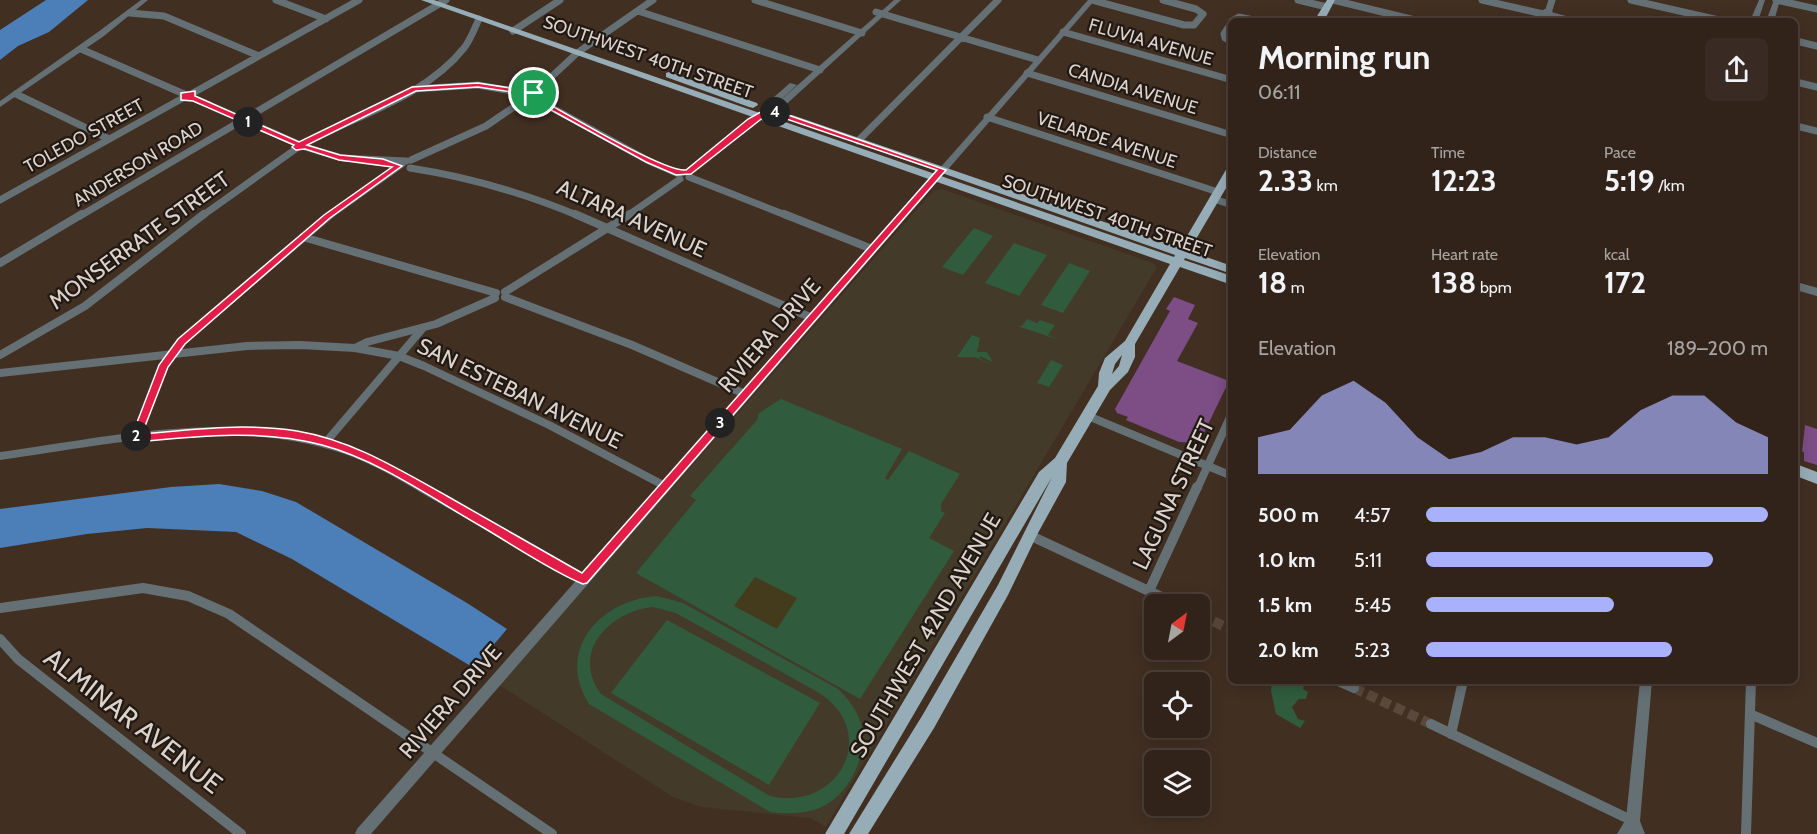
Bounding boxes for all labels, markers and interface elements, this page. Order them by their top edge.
street label: SOUTHWEST 40TH STREET [540,11,756,103]
street label: FLUVIA AVENUE [1086,14,1216,70]
text: Morning run [1258,37,1430,77]
button: share [1705,38,1768,101]
street label: CANDIA AVENUE [1065,59,1201,119]
pin [508,67,559,118]
icon: arrive [517,76,550,109]
text: 06:11 [1258,80,1301,104]
street label: TOLEDO STREET [20,94,148,178]
pin: 4 [760,97,790,127]
text: 4 [770,102,780,121]
pin: 1 [233,107,263,137]
street label: VELARDE AVENUE [1034,107,1180,173]
text: 1 [245,112,251,131]
street label: ANDERSON ROAD [69,117,207,211]
text: Distance [1258,143,1317,162]
text: Time [1431,143,1465,162]
text: Pace [1604,143,1636,162]
text: 2.33 [1258,162,1313,199]
text: 12:23 [1431,162,1497,199]
text: 5:19 [1604,162,1655,199]
street label: MONSERRATE STREET [44,166,235,315]
street label: SOUTHWEST 40TH STREET [999,170,1215,262]
street label: ALTARA AVENUE [553,173,711,263]
text: km [1313,176,1338,195]
text: /km [1655,176,1685,195]
text: Elevation [1258,245,1321,264]
text: Heart rate [1431,245,1498,264]
text: kcal [1604,245,1630,264]
text: 18 [1258,264,1287,301]
text: 138 [1431,264,1476,301]
text: 172 [1604,264,1646,301]
street label: RIVIERA DRIVE [712,273,826,398]
text: m [1287,278,1305,297]
text: bpm [1476,278,1512,297]
street label: SAN ESTEBAN AVENUE [413,332,627,455]
text: Elevation [1258,336,1336,360]
text: 189–200 m [1667,336,1768,360]
pin: 3 [705,408,735,438]
text: 3 [716,413,724,432]
street label: LAGUNA STREET [1127,414,1220,574]
pin: 2 [121,421,151,451]
text: 2 [132,426,140,445]
text: 500 m [1258,503,1319,527]
text: 4:57 [1354,503,1391,527]
street label: SOUTHWEST 42ND AVENUE [844,508,1007,762]
text: 1.0 km [1258,548,1315,572]
text: 5:11 [1354,548,1382,572]
text: 1.5 km [1258,593,1312,617]
text: 5:45 [1354,593,1391,617]
north arrow [1144,594,1210,660]
map controls [1144,594,1210,816]
text: 2.0 km [1258,638,1319,662]
text: 5:23 [1354,638,1390,662]
street label: RIVIERA DRIVE [393,639,507,764]
street label: ALMINAR AVENUE [38,641,229,800]
button: locate [1144,672,1210,738]
button: layers [1144,750,1210,816]

